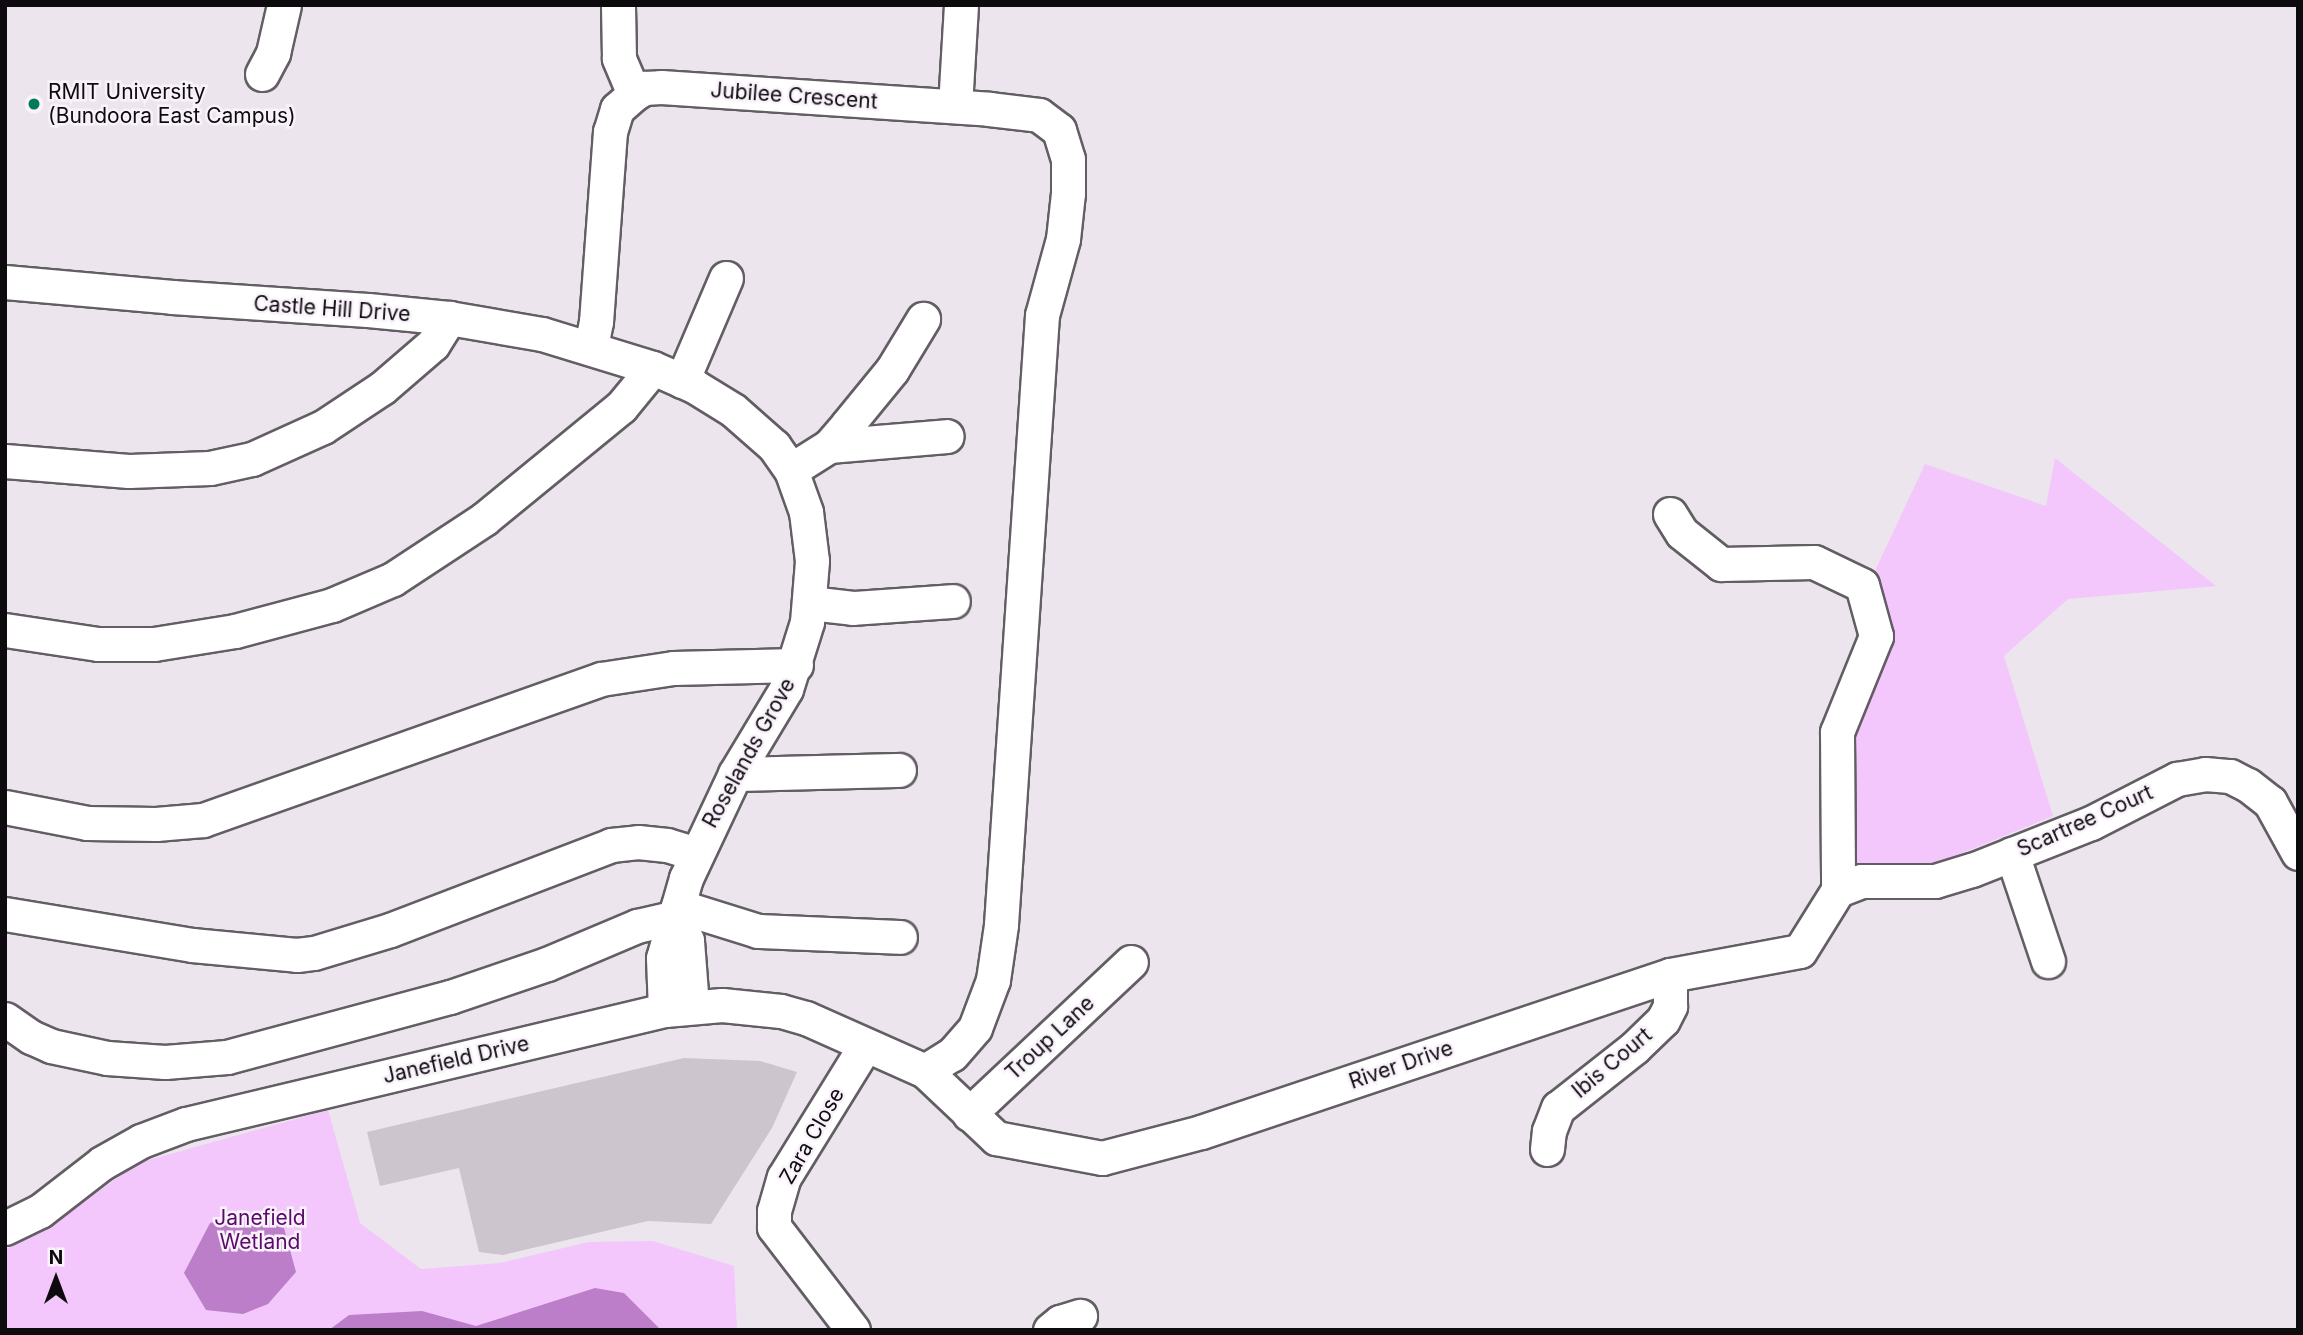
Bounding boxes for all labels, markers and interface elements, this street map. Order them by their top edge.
street label: Jubilee Crescent [710,78,878,114]
place label: RMIT University (Bundoora East Campus) [48,79,296,129]
marker: RMIT University (Bundoora East Campus) [26,96,42,112]
street label: Castle Hill Drive [253,291,411,327]
street label: Roselands Grove [697,674,801,832]
street label: Scartree Court [2013,780,2157,862]
street label: Troup Lane [1000,991,1100,1085]
street label: Ibis Court [1567,1022,1657,1104]
street label: Janefield Drive [380,1031,532,1089]
street label: River Drive [1346,1035,1456,1095]
street label: Zara Close [774,1083,850,1189]
park label: Janefield Wetland [214,1205,306,1255]
north arrow [21,1244,91,1314]
text: N [49,1246,63,1269]

